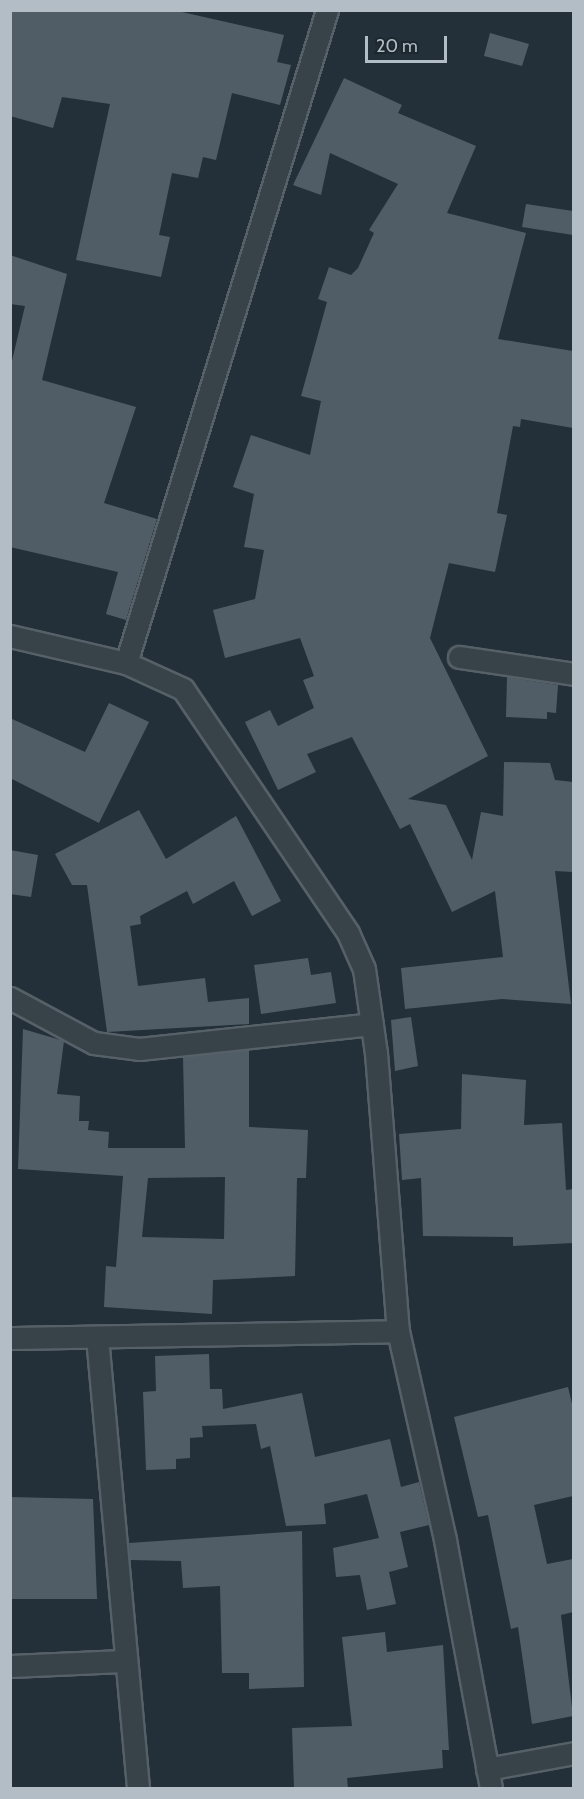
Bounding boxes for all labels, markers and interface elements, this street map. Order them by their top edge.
scale bar [368,24,450,62]
text: 20 m [376,35,418,57]

